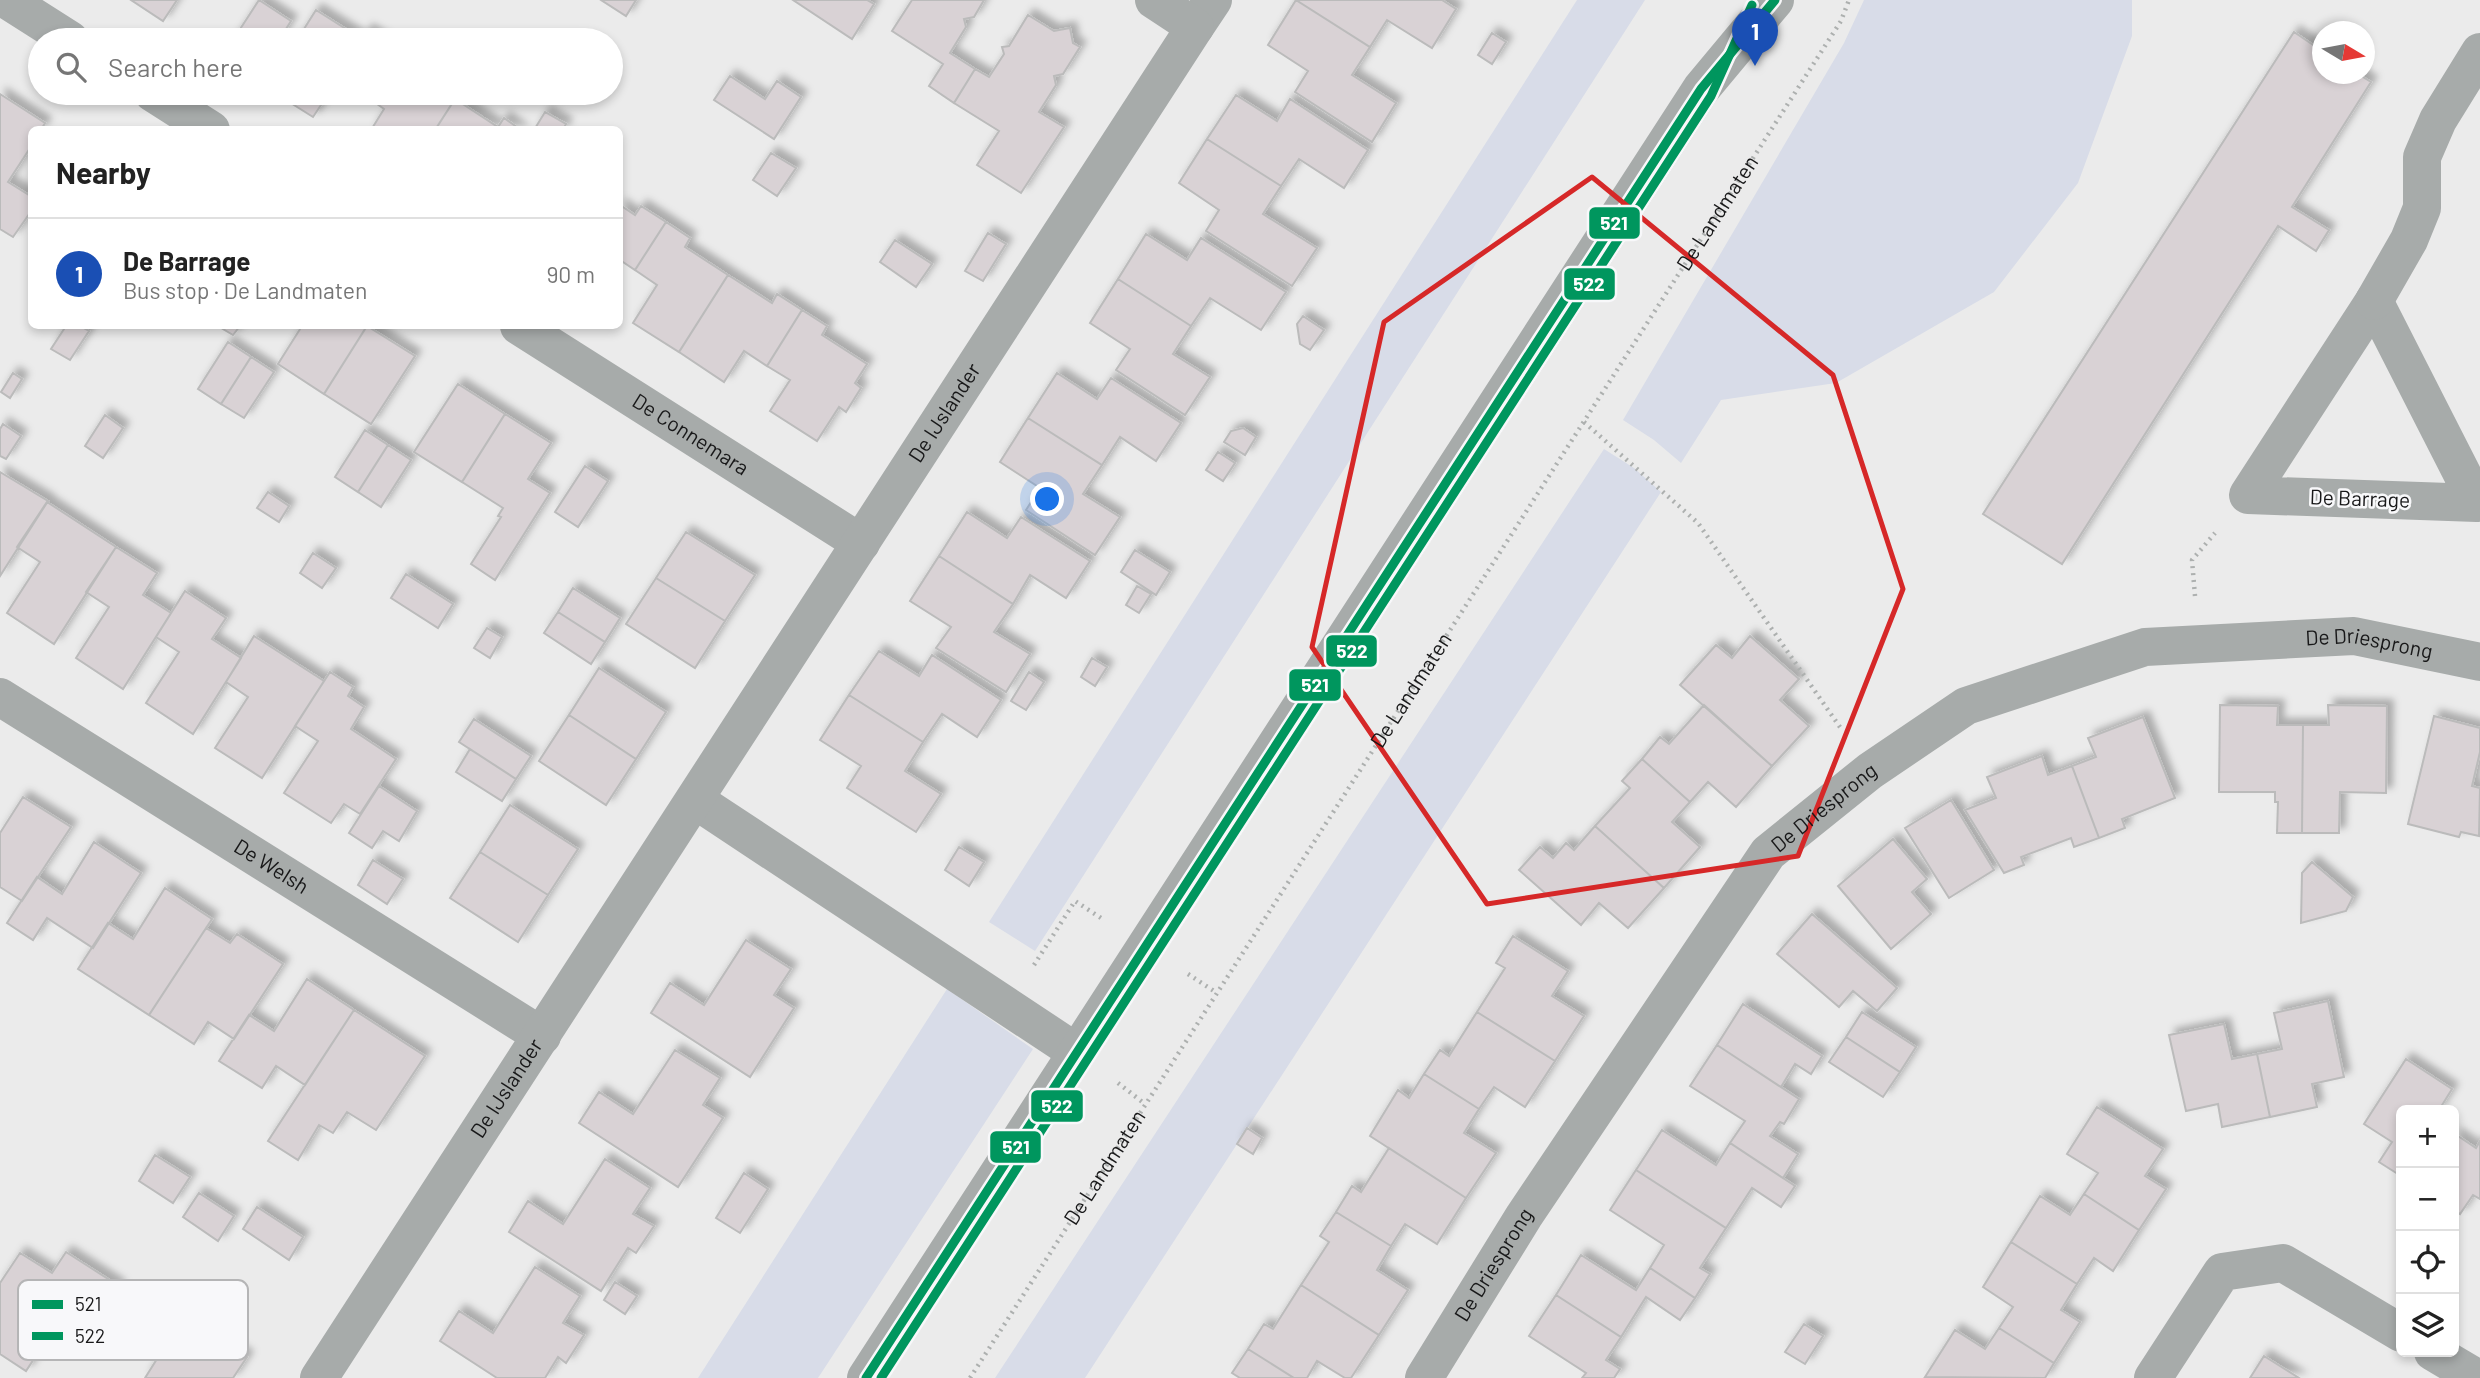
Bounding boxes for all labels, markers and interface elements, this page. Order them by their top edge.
pin: 1 [1732,8,1778,66]
north arrow [2312,21,2375,84]
search box [28,28,623,105]
icon: search [52,48,90,86]
text: Search here [108,51,243,82]
street label: De Landmaten [1670,150,1762,275]
text: Nearby [56,154,151,190]
line badge: 521 [1588,206,1641,240]
text: 521 [1600,211,1628,234]
text: De Barrage [123,245,250,276]
text: 1 [75,260,83,288]
text: 90 m [546,260,595,288]
line badge: 522 [1563,267,1616,301]
text: 522 [1573,272,1605,295]
text: Bus stop · De Landmaten [123,276,367,304]
street label: De IJslander [902,358,985,467]
street label: De Connemara [628,387,754,480]
your location [1030,482,1064,516]
street label: De Barrage [2309,483,2411,512]
street label: De Driesprong [2305,622,2435,663]
street label: De Landmaten [1364,627,1456,752]
line badge: 522 [1325,634,1378,668]
text: 522 [1336,639,1368,662]
line badge: 521 [1288,668,1342,702]
text: 521 [1301,673,1329,696]
street label: De Driesprong [1765,756,1881,857]
street label: De Welsh [230,833,314,898]
street label: De IJslander [464,1033,547,1142]
line badge: 522 [1030,1089,1084,1123]
text: 522 [1041,1094,1073,1117]
street label: De Landmaten [1058,1105,1150,1229]
map controls [2396,1105,2459,1357]
button: + [2396,1105,2459,1168]
line badge: 521 [989,1130,1042,1164]
text: 521 [1002,1135,1030,1158]
button: − [2396,1168,2459,1231]
street label: De Driesprong [1448,1202,1537,1325]
button: locate [2396,1231,2459,1294]
legend [18,1280,248,1360]
text: 521 [75,1292,101,1315]
button: layers [2396,1294,2459,1357]
text: 522 [75,1324,105,1347]

